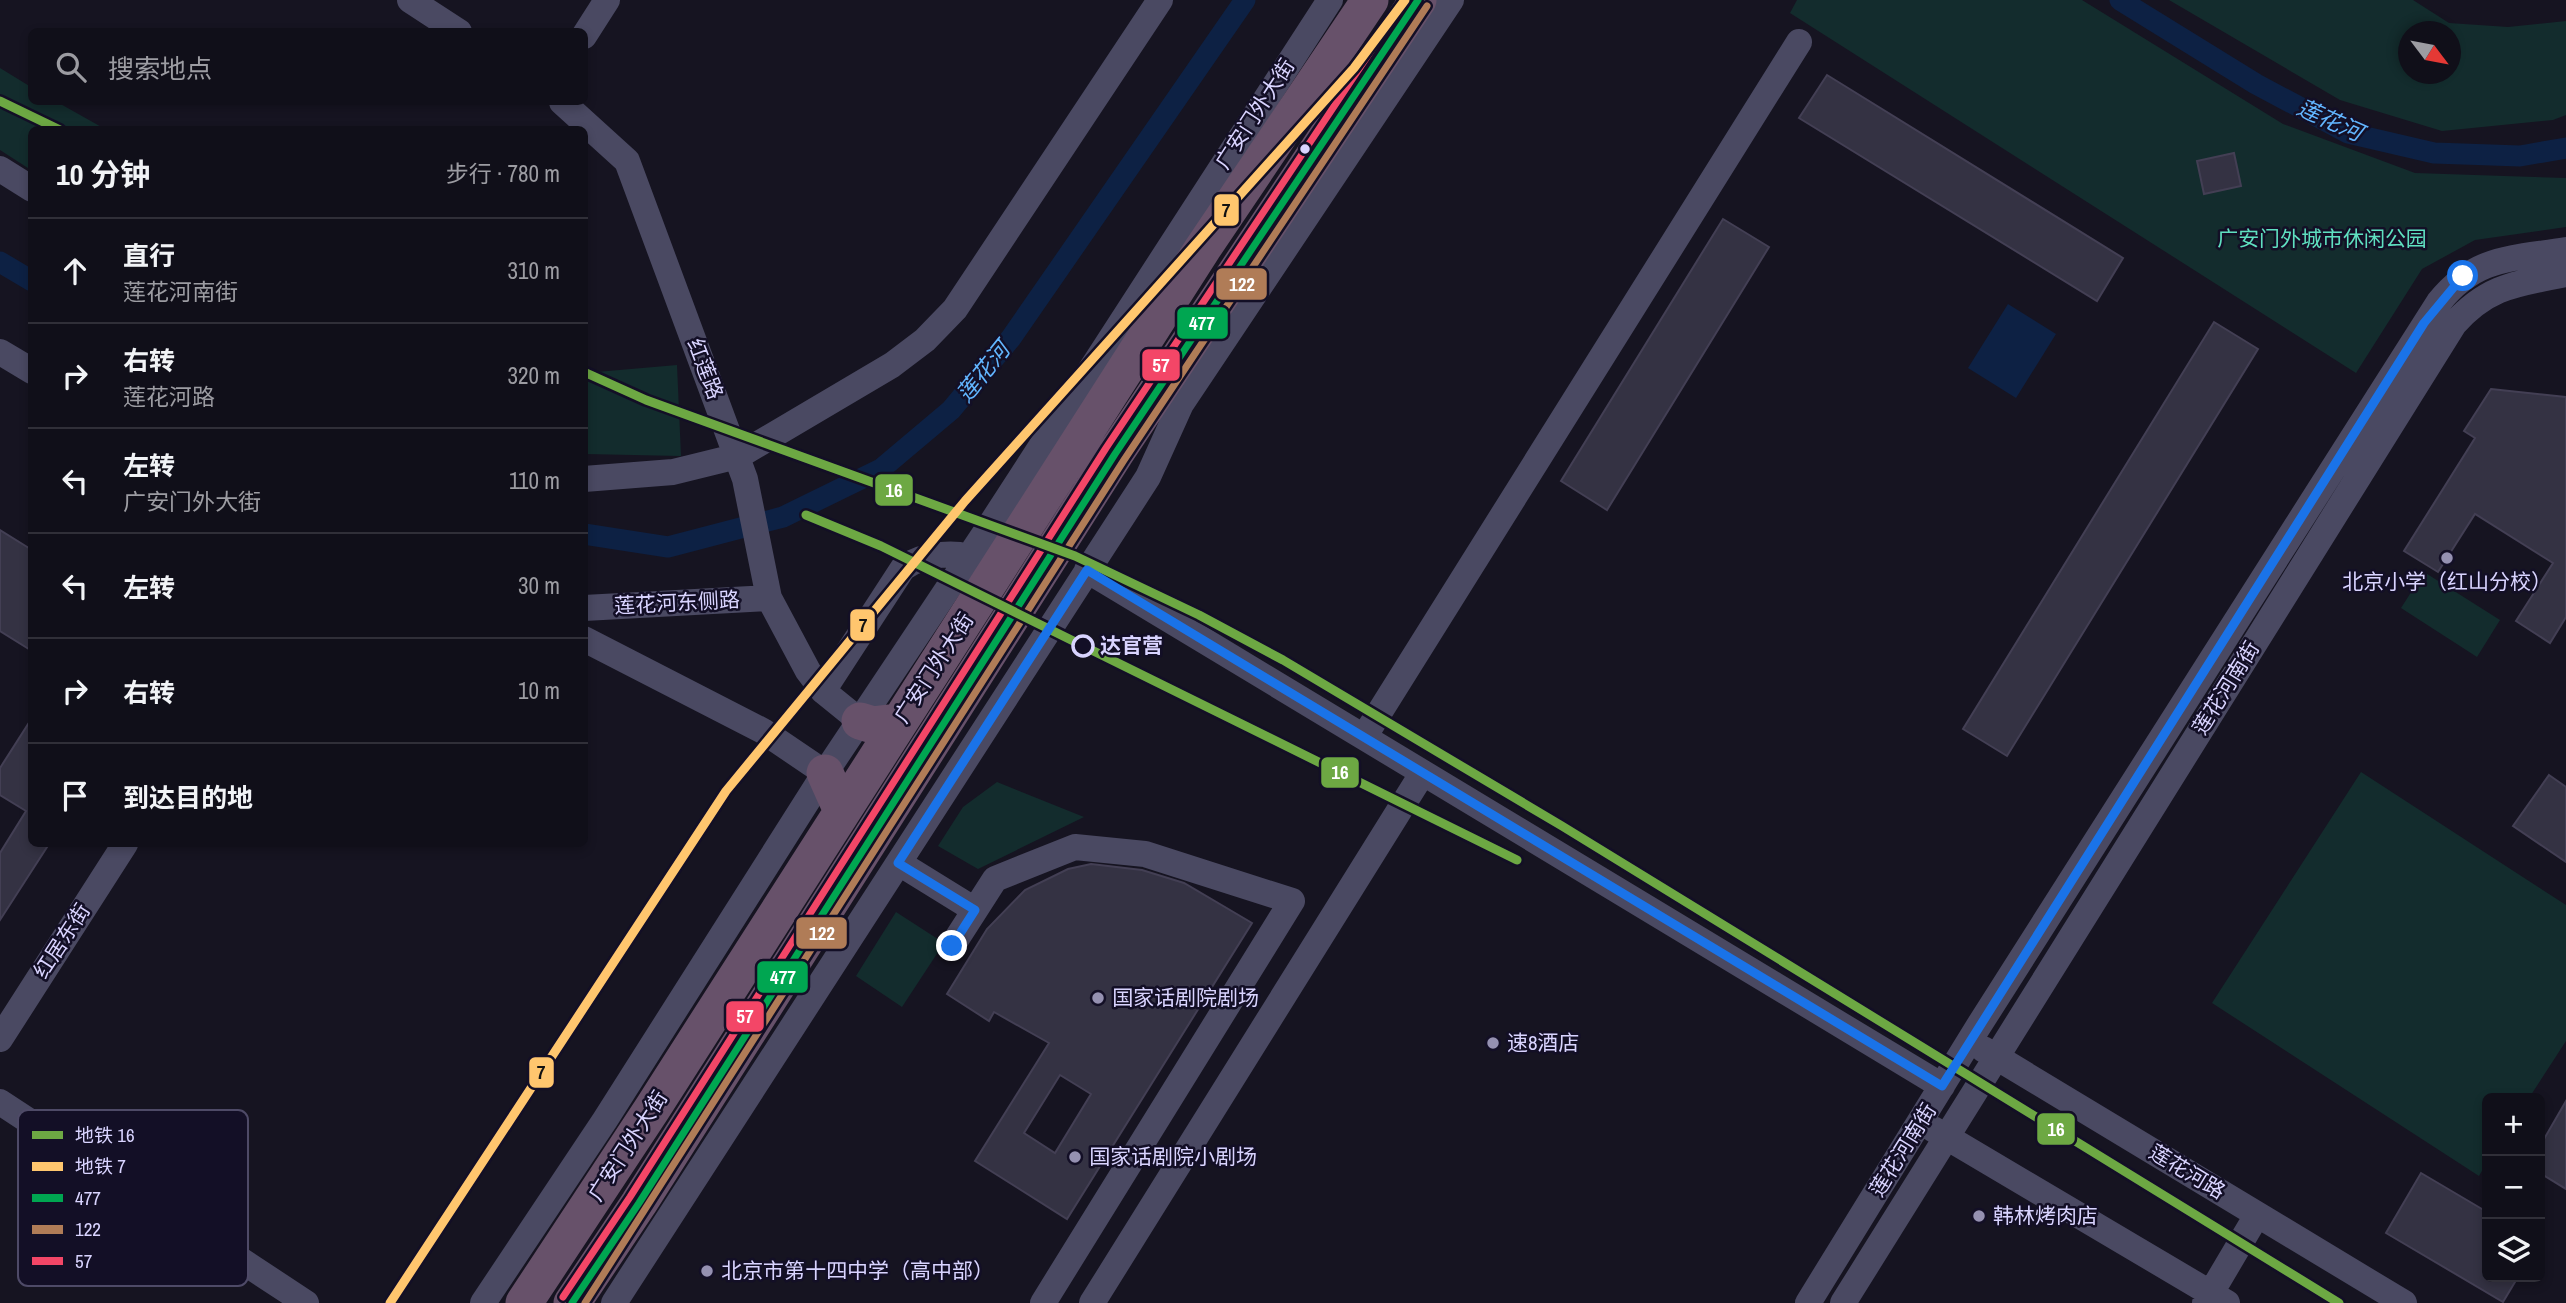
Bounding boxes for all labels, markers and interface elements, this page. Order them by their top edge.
north arrow [2398,21,2461,84]
search box [28,28,588,105]
icon: search [52,48,90,86]
text: 搜索地点 [108,51,212,86]
street label: 广安门外大街 [1208,53,1301,174]
water label: 莲花河 [2292,91,2372,149]
unlabelled marker [1298,142,1312,156]
text: 10 分钟 [56,154,150,194]
text: 步行 · 780 m [446,158,560,189]
line badge: 7 [1213,193,1240,227]
text: 7 [1222,197,1231,223]
park label: 广安门外城市休闲公园 [2217,224,2427,253]
text: 直行 [123,238,175,273]
icon: ahead [56,252,94,290]
text: 310 m [508,255,560,286]
route start [2447,260,2478,291]
line badge: 122 [1215,267,1268,301]
text: 122 [1229,271,1255,297]
text: 莲花河南街 [123,276,238,307]
line badge: 477 [1176,306,1229,340]
text: 477 [1189,310,1215,336]
water label: 莲花河 [949,332,1019,408]
street label: 红莲路 [681,334,730,403]
text: 右转 [123,343,175,378]
line badge: 57 [1141,348,1181,382]
text: 57 [1152,352,1170,378]
icon: right [56,357,94,395]
text: 320 m [508,360,560,391]
text: 莲花河路 [123,381,215,412]
text: 左转 [123,448,175,483]
icon: left [56,462,94,500]
text: 110 m [509,465,560,496]
line badge: 16 [874,473,914,507]
text: 16 [885,477,903,503]
text: 广安门外大街 [123,486,261,517]
marker: 北京小学（红山分校） [2439,550,2455,566]
icon: left [56,567,94,605]
place label: 北京小学（红山分校） [2342,567,2552,596]
text: 左转 [123,570,175,605]
text: 30 m [518,570,560,601]
street label: 莲花河东侧路 [613,585,741,620]
street label: 广安门外大街 [887,607,980,728]
line badge: 7 [849,608,876,642]
text: 7 [859,612,868,638]
place label: 达官营 [1100,631,1163,660]
marker: 达官营 [1072,635,1094,657]
street label: 莲花河南街 [2185,636,2266,740]
icon: right [56,672,94,710]
text: 右转 [123,675,175,710]
text: 10 m [518,675,560,706]
line badge: 16 [1320,756,1360,789]
text: 16 [1331,759,1349,785]
icon: arrive [56,777,94,815]
text: 到达目的地 [123,780,253,815]
street label: 红居东街 [27,898,97,984]
line badge: 122 [795,916,848,950]
text: 122 [809,920,835,946]
route end [936,930,967,961]
line badge: 477 [756,960,809,994]
text: 477 [770,964,796,990]
place label: 国家话剧院剧场 [1112,983,1259,1012]
marker: 国家话剧院剧场 [1090,990,1106,1006]
line badge: 57 [725,1000,765,1033]
text: 57 [736,1003,754,1029]
place label: 速8酒店 [1507,1028,1580,1057]
marker: 速8酒店 [1485,1035,1501,1051]
line badge: 7 [528,1056,555,1089]
text: 7 [537,1059,546,1085]
street label: 广安门外大街 [581,1085,674,1206]
map controls [2482,1093,2545,1282]
button: + [2482,1093,2545,1156]
street label: 莲花河南街 [1862,1098,1943,1202]
legend [18,1110,248,1286]
line badge: 16 [2036,1112,2076,1146]
text: 16 [2047,1116,2065,1142]
text: 地铁 16 [75,1122,135,1148]
street label: 莲花河路 [2144,1138,2231,1206]
place label: 国家话剧院小剧场 [1089,1142,1257,1171]
marker: 国家话剧院小剧场 [1067,1149,1083,1165]
text: 地铁 7 [75,1153,126,1179]
button: − [2482,1156,2545,1219]
text: 477 [75,1185,101,1211]
place label: 韩林烤肉店 [1993,1201,2098,1230]
marker: 韩林烤肉店 [1971,1208,1987,1224]
text: 122 [75,1216,101,1242]
button: layers [2482,1219,2545,1282]
text: 57 [75,1248,93,1274]
place label: 北京市第十四中学（高中部） [721,1256,994,1285]
marker: 北京市第十四中学（高中部） [699,1263,715,1279]

